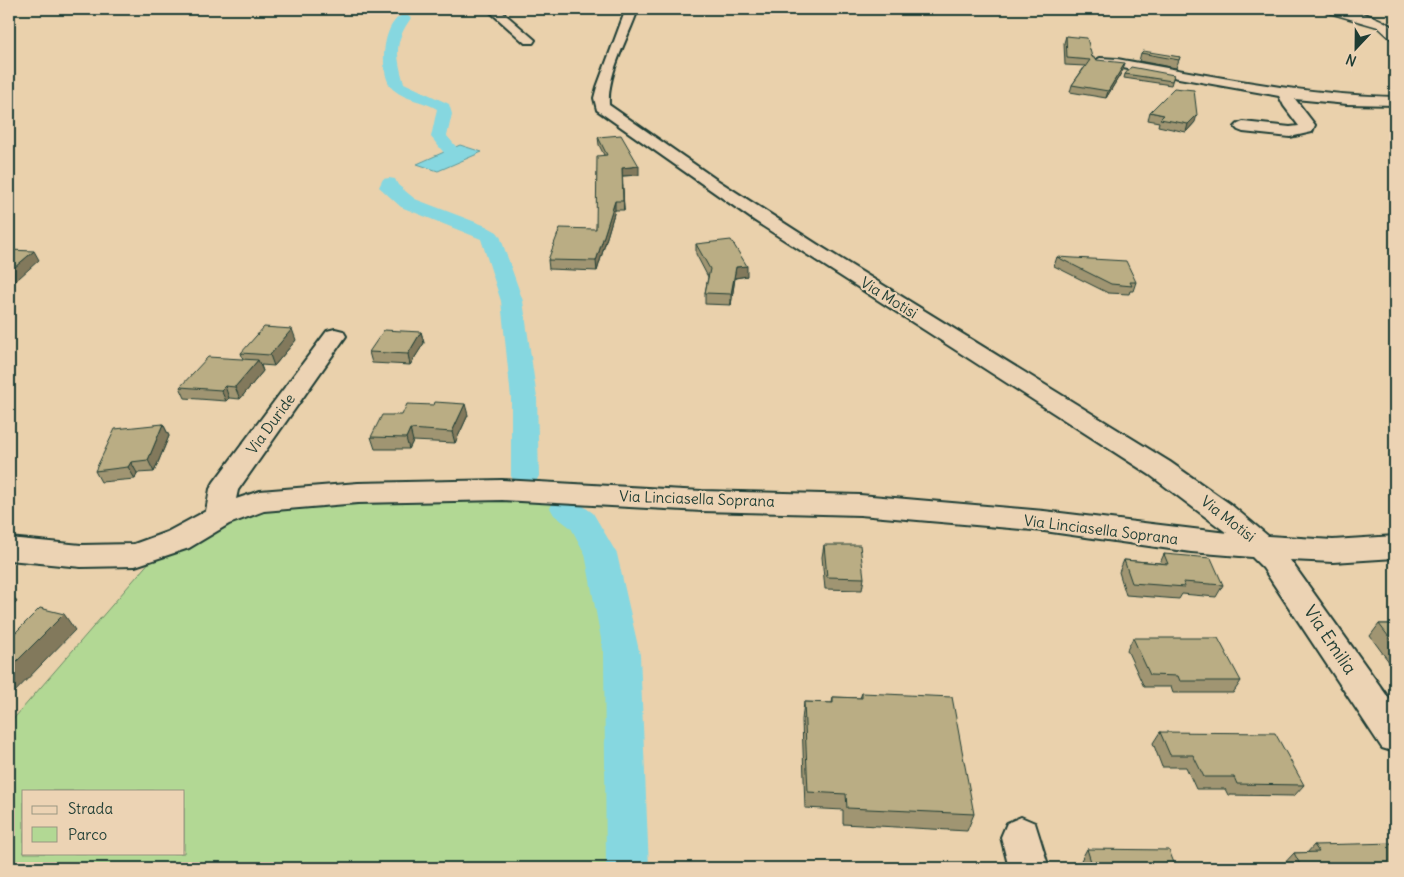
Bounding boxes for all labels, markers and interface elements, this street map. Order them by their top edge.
north arrow [1332,22,1382,72]
text: N [1343,50,1359,70]
street label: Via Motisi [857,273,921,323]
street label: Via Duride [242,390,299,458]
street label: Via Linciasella Soprana [619,486,775,511]
street label: Via Motisi [1197,491,1259,546]
street label: Via Linciasella Soprana [1023,511,1180,548]
street label: Via Emilia [1299,601,1362,679]
legend [22,790,185,854]
text: Strada [68,799,113,818]
text: Parco [68,825,107,844]

